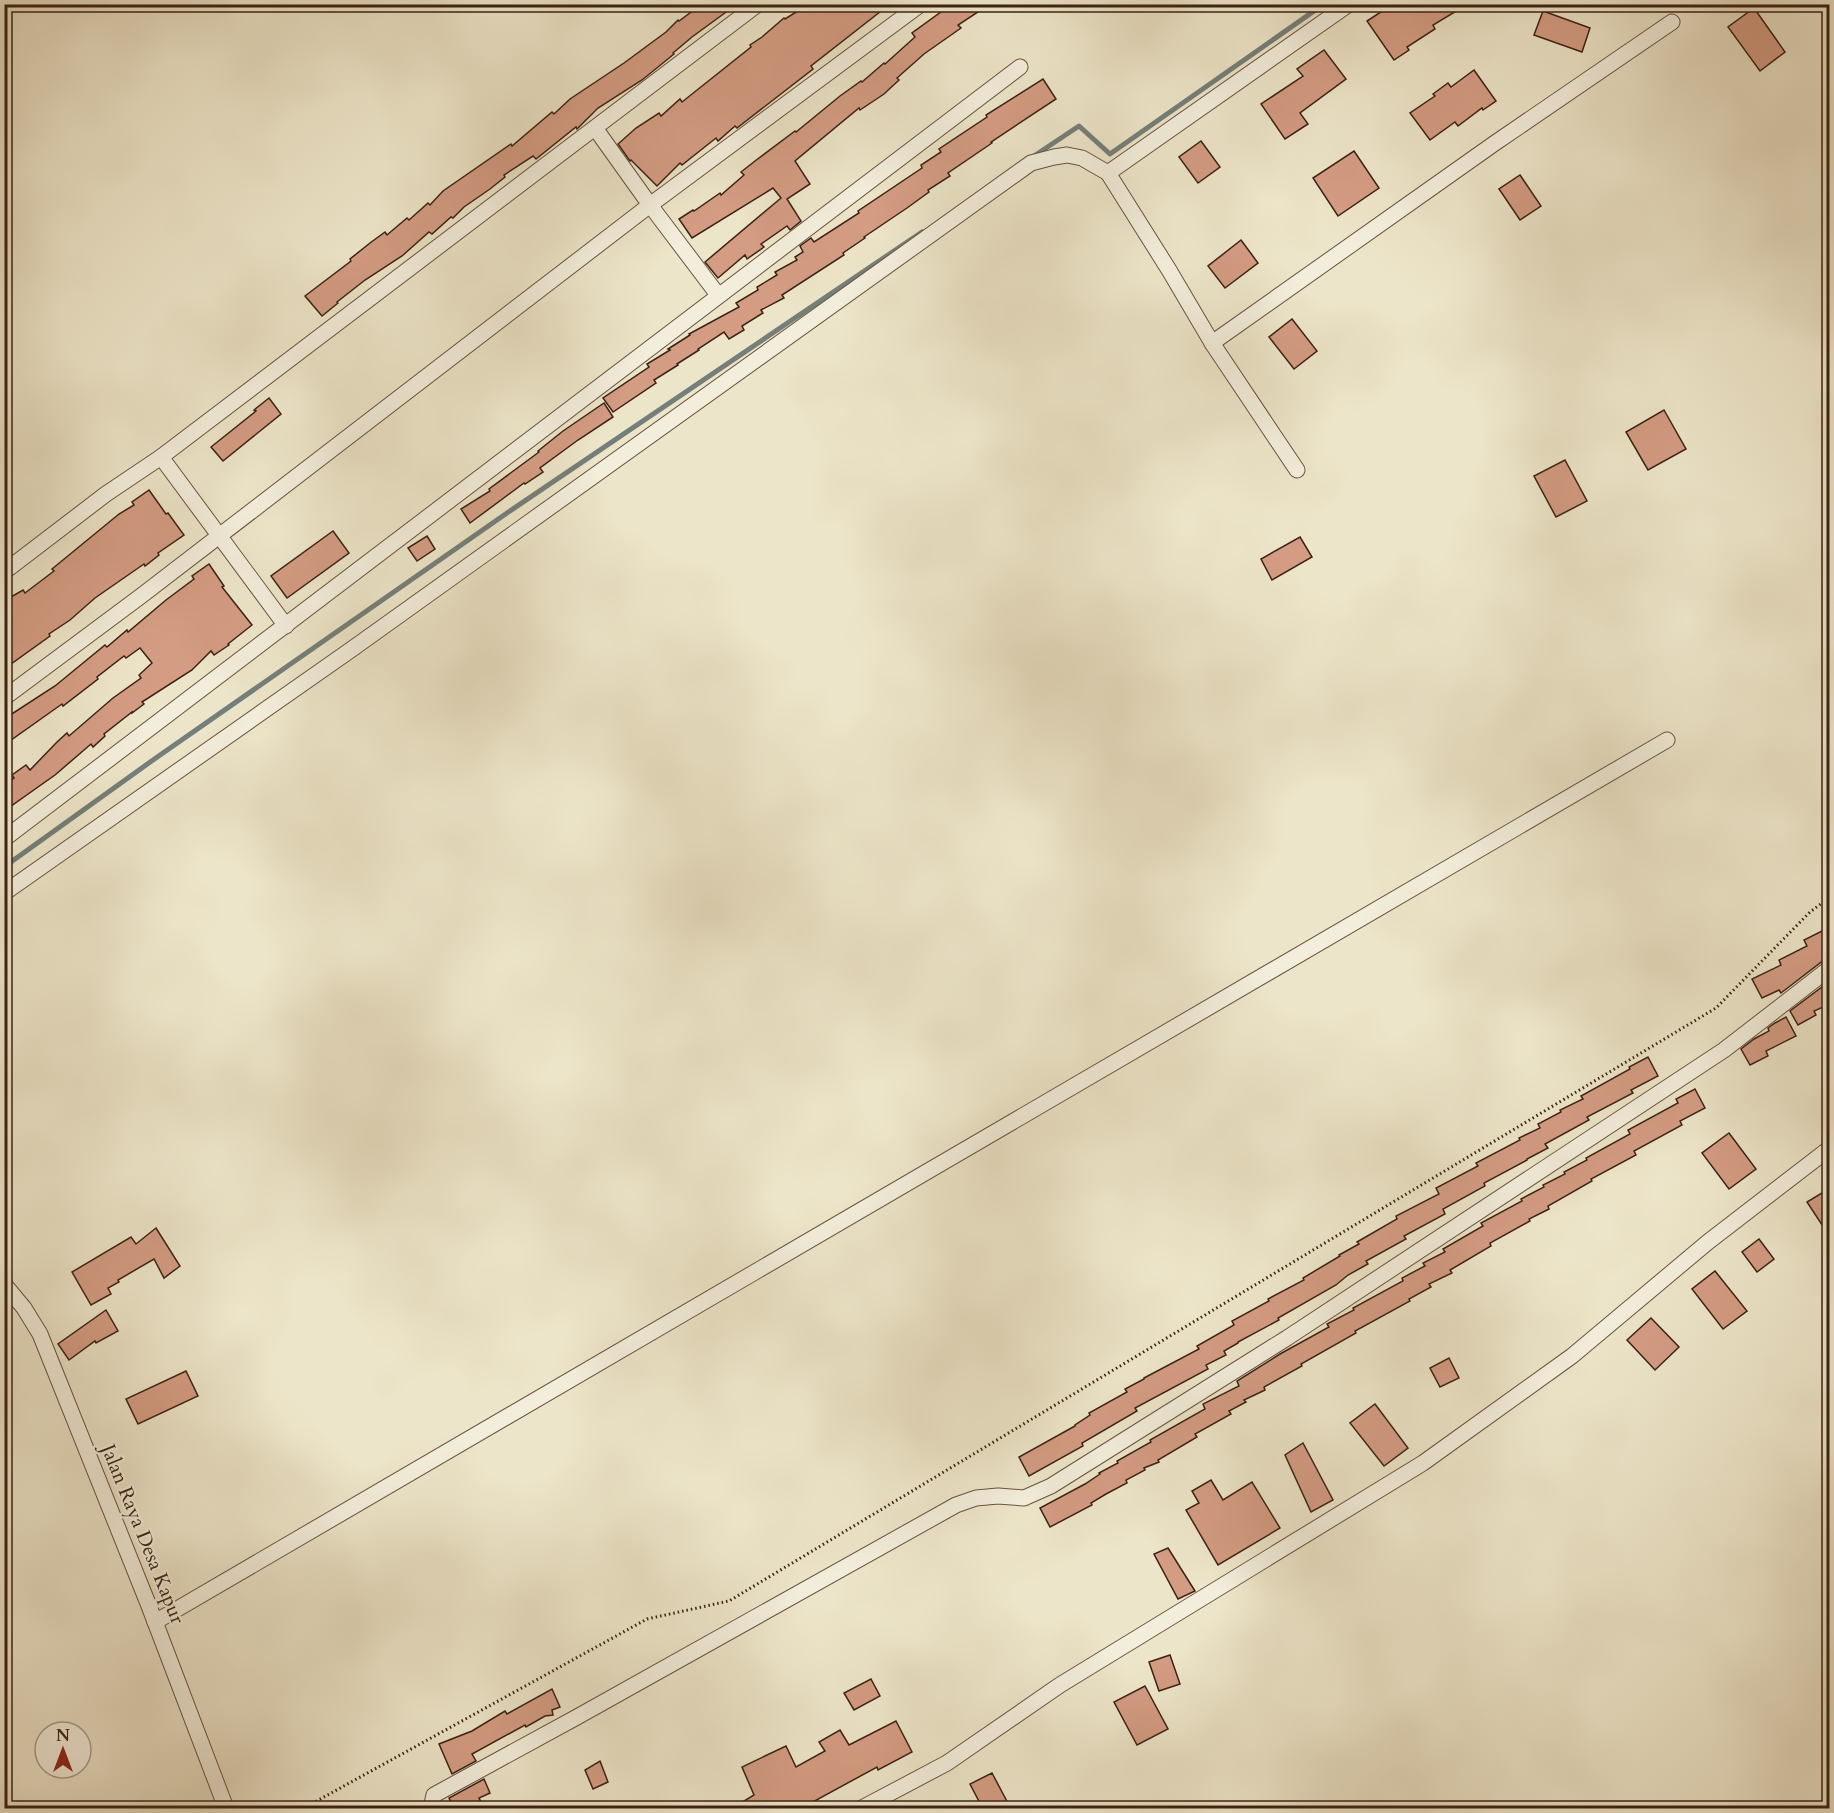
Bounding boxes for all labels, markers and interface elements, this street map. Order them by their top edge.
street label: Jalan Raya Desa Kapur [94,1437,192,1628]
north arrow [33,1720,93,1780]
text: N [56,1725,70,1747]

